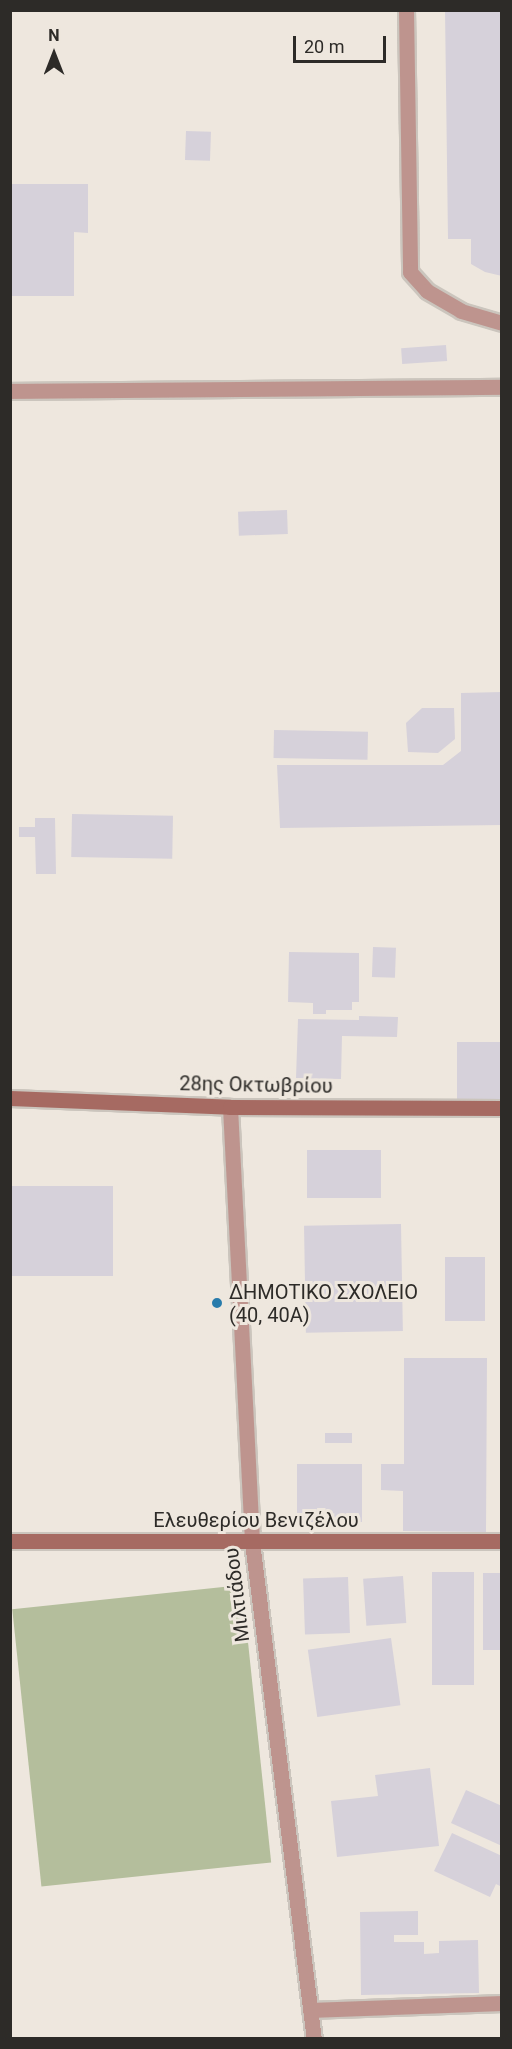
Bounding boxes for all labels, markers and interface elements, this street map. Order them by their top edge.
north arrow [24,24,84,84]
scale bar [296,24,389,62]
text: N [48,26,60,45]
text: 20 m [304,36,344,57]
street label: 28ης Οκτωβρίου [179,1072,333,1098]
place label: ΔΗΜΟΤΙΚΟ ΣΧΟΛΕΙΟ (40, 40Α) [229,1280,418,1327]
marker: ΔΗΜΟΤΙΚΟ ΣΧΟΛΕΙΟ (40, 40Α) [210,1296,224,1310]
street label: Ελευθερίου Βενιζέλου [153,1508,359,1532]
street label: Μιλτιάδου [219,1547,255,1643]

